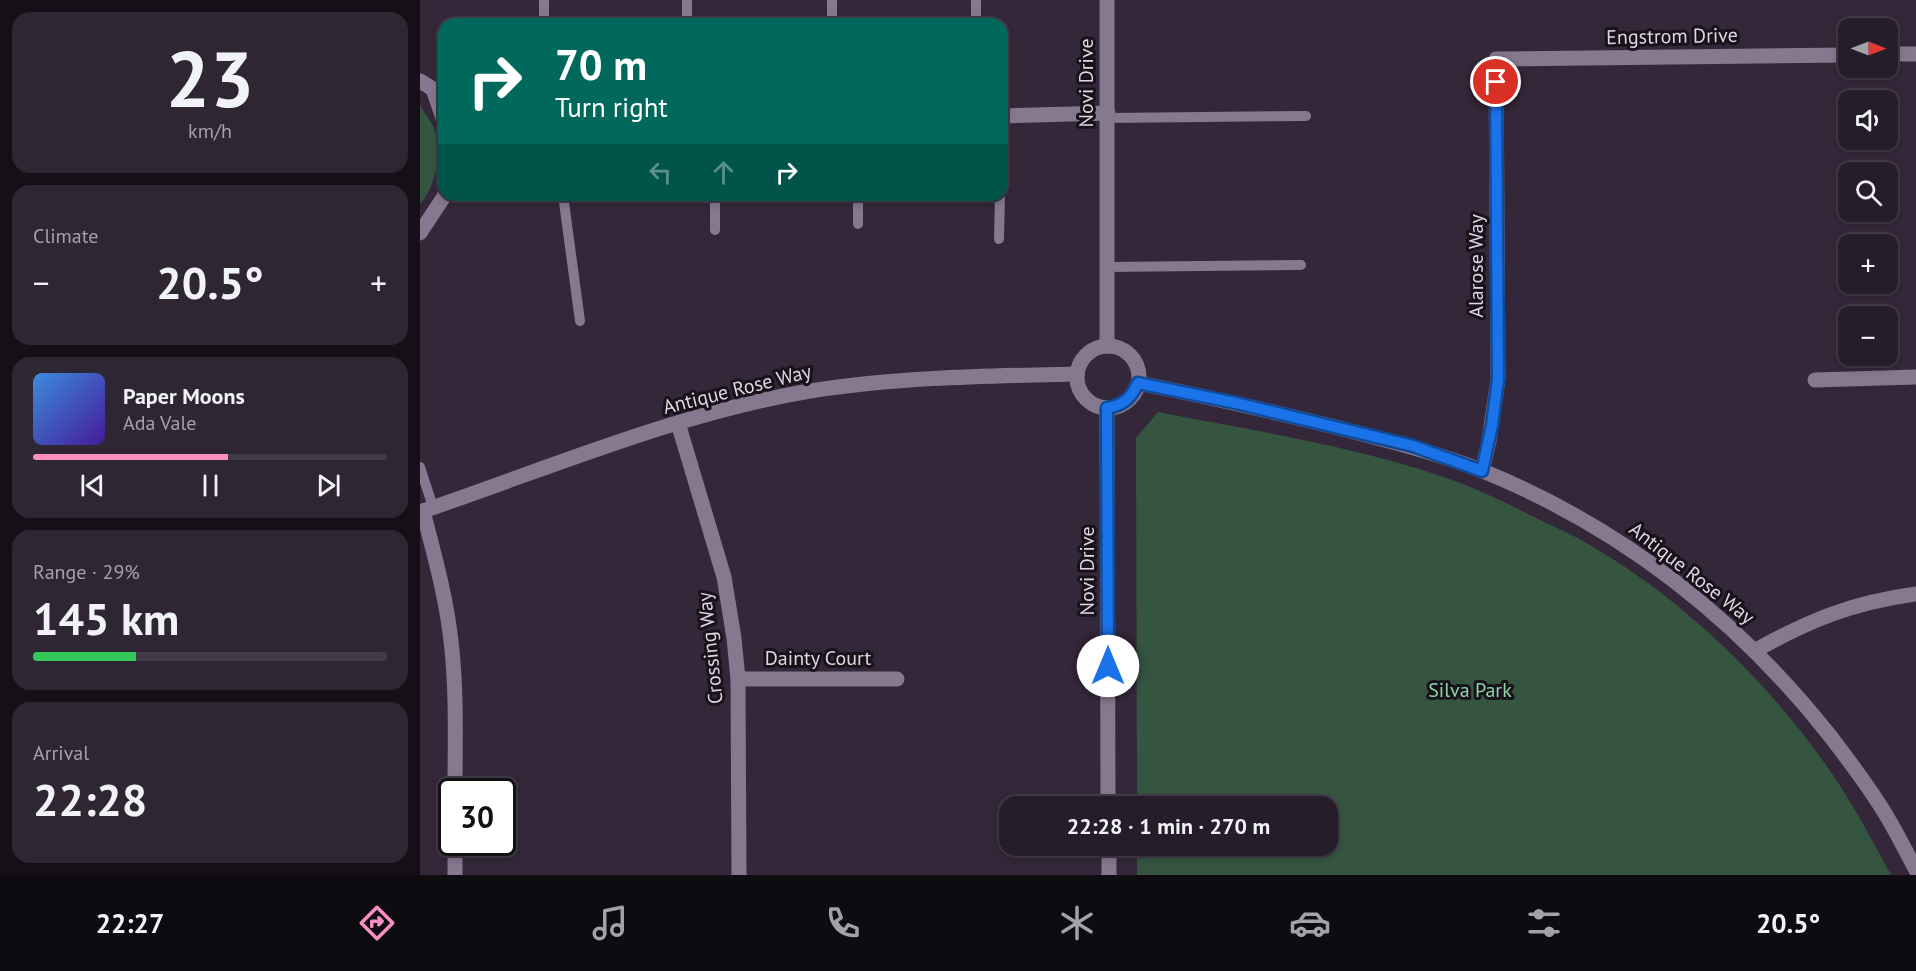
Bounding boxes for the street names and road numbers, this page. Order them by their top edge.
street label: Engstrom Drive [1606,22,1738,50]
street label: Novi Drive [1073,38,1099,128]
street label: Alarose Way [1463,214,1489,318]
street label: Antique Rose Way [660,358,815,420]
street label: Antique Rose Way [1624,516,1760,630]
street label: Novi Drive [1074,526,1100,616]
street label: Crossing Way [691,590,729,705]
street label: Dainty Court [765,645,871,671]

